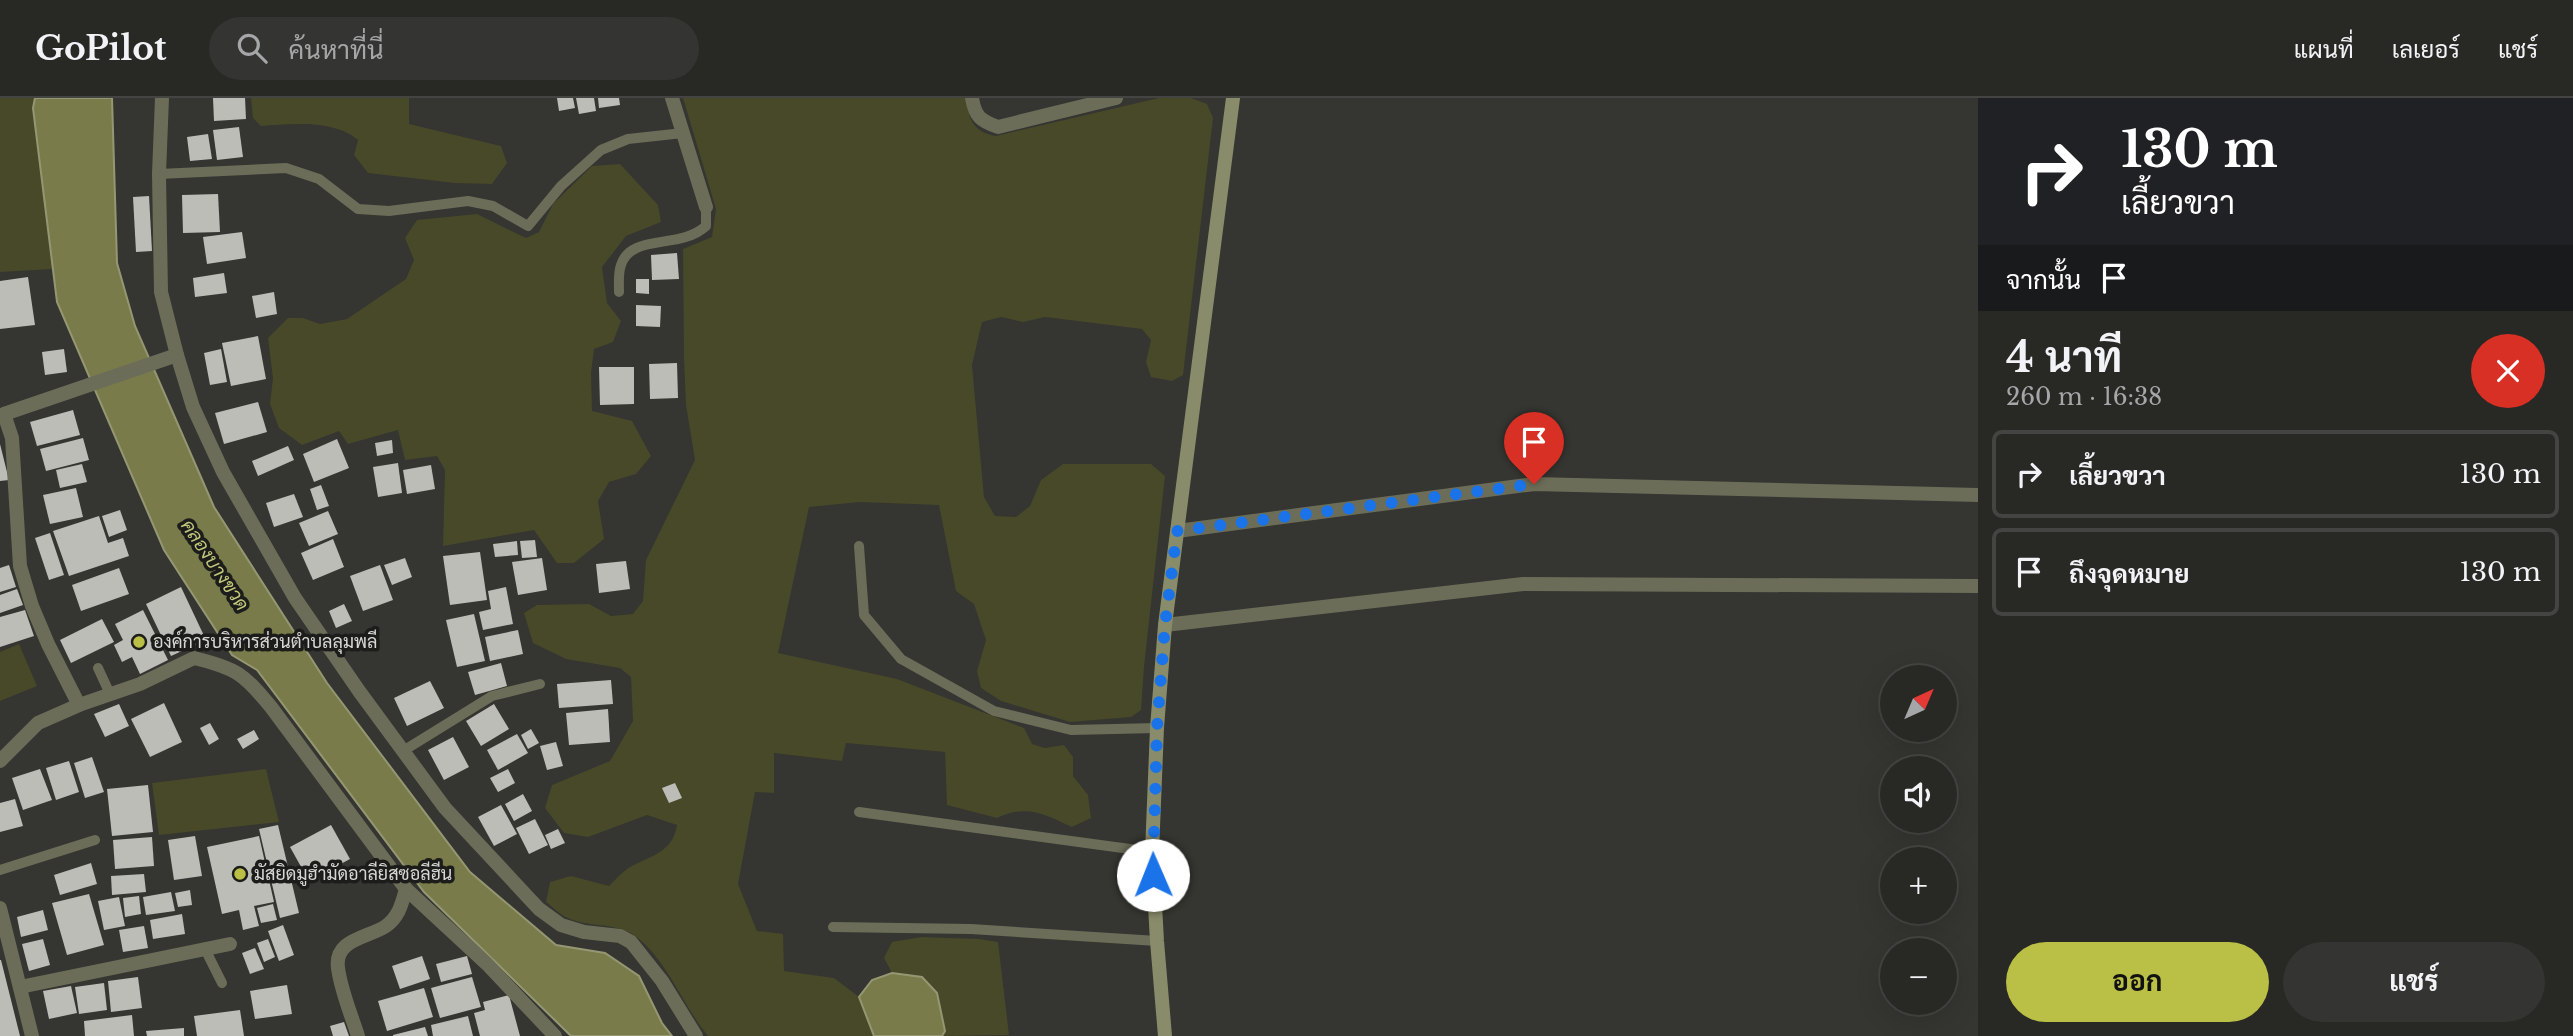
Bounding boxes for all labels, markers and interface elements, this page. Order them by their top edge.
search box [209,17,699,80]
text: GoPilot [35,28,167,69]
icon: search [233,29,271,67]
text: ค้นหาที่นี่ [289,34,384,66]
text: แผนที่ [2294,35,2354,64]
text: เลเยอร์ [2392,35,2460,64]
text: แชร์ [2498,35,2538,64]
text: 130 m [2121,119,2278,180]
icon: right [2006,126,2097,217]
text: เลี้ยวขวา [2121,183,2235,223]
icon: arrive [2095,259,2133,297]
text: จากนั้น [2006,264,2081,296]
text: 4 นาที [2006,331,2122,383]
button: close [2471,334,2545,408]
text: 260 m · 16:38 [2006,383,2162,411]
pin [1504,412,1564,484]
icon: arrive [1515,423,1553,461]
icon: right [2010,455,2048,493]
text: 130 m [2459,458,2541,490]
text: เลี้ยวขวา [2069,460,2166,492]
water label: คลองบางขวด [176,515,254,615]
icon: arrive [2010,553,2048,591]
text: 130 m [2459,556,2541,588]
text: ถึงจุดหมาย [2069,558,2190,590]
place label: องค์การบริหารส่วนตำบลลุมพลี [153,629,377,654]
marker: องค์การบริหารส่วนตำบลลุมพลี [131,634,147,650]
north arrow [1880,665,1956,742]
map controls [1880,665,1957,1015]
button: sound [1880,756,1957,833]
position arrow [1116,838,1190,912]
button: + [1880,847,1957,924]
place label: มัสยิดมูฮำมัดอาลียิสซอลีฮีน [254,861,452,887]
marker: มัสยิดมูฮำมัดอาลียิสซอลีฮีน [232,866,248,882]
button: − [1880,938,1957,1015]
button: ออก [2006,942,2269,1022]
button: แชร์ [2283,942,2545,1022]

